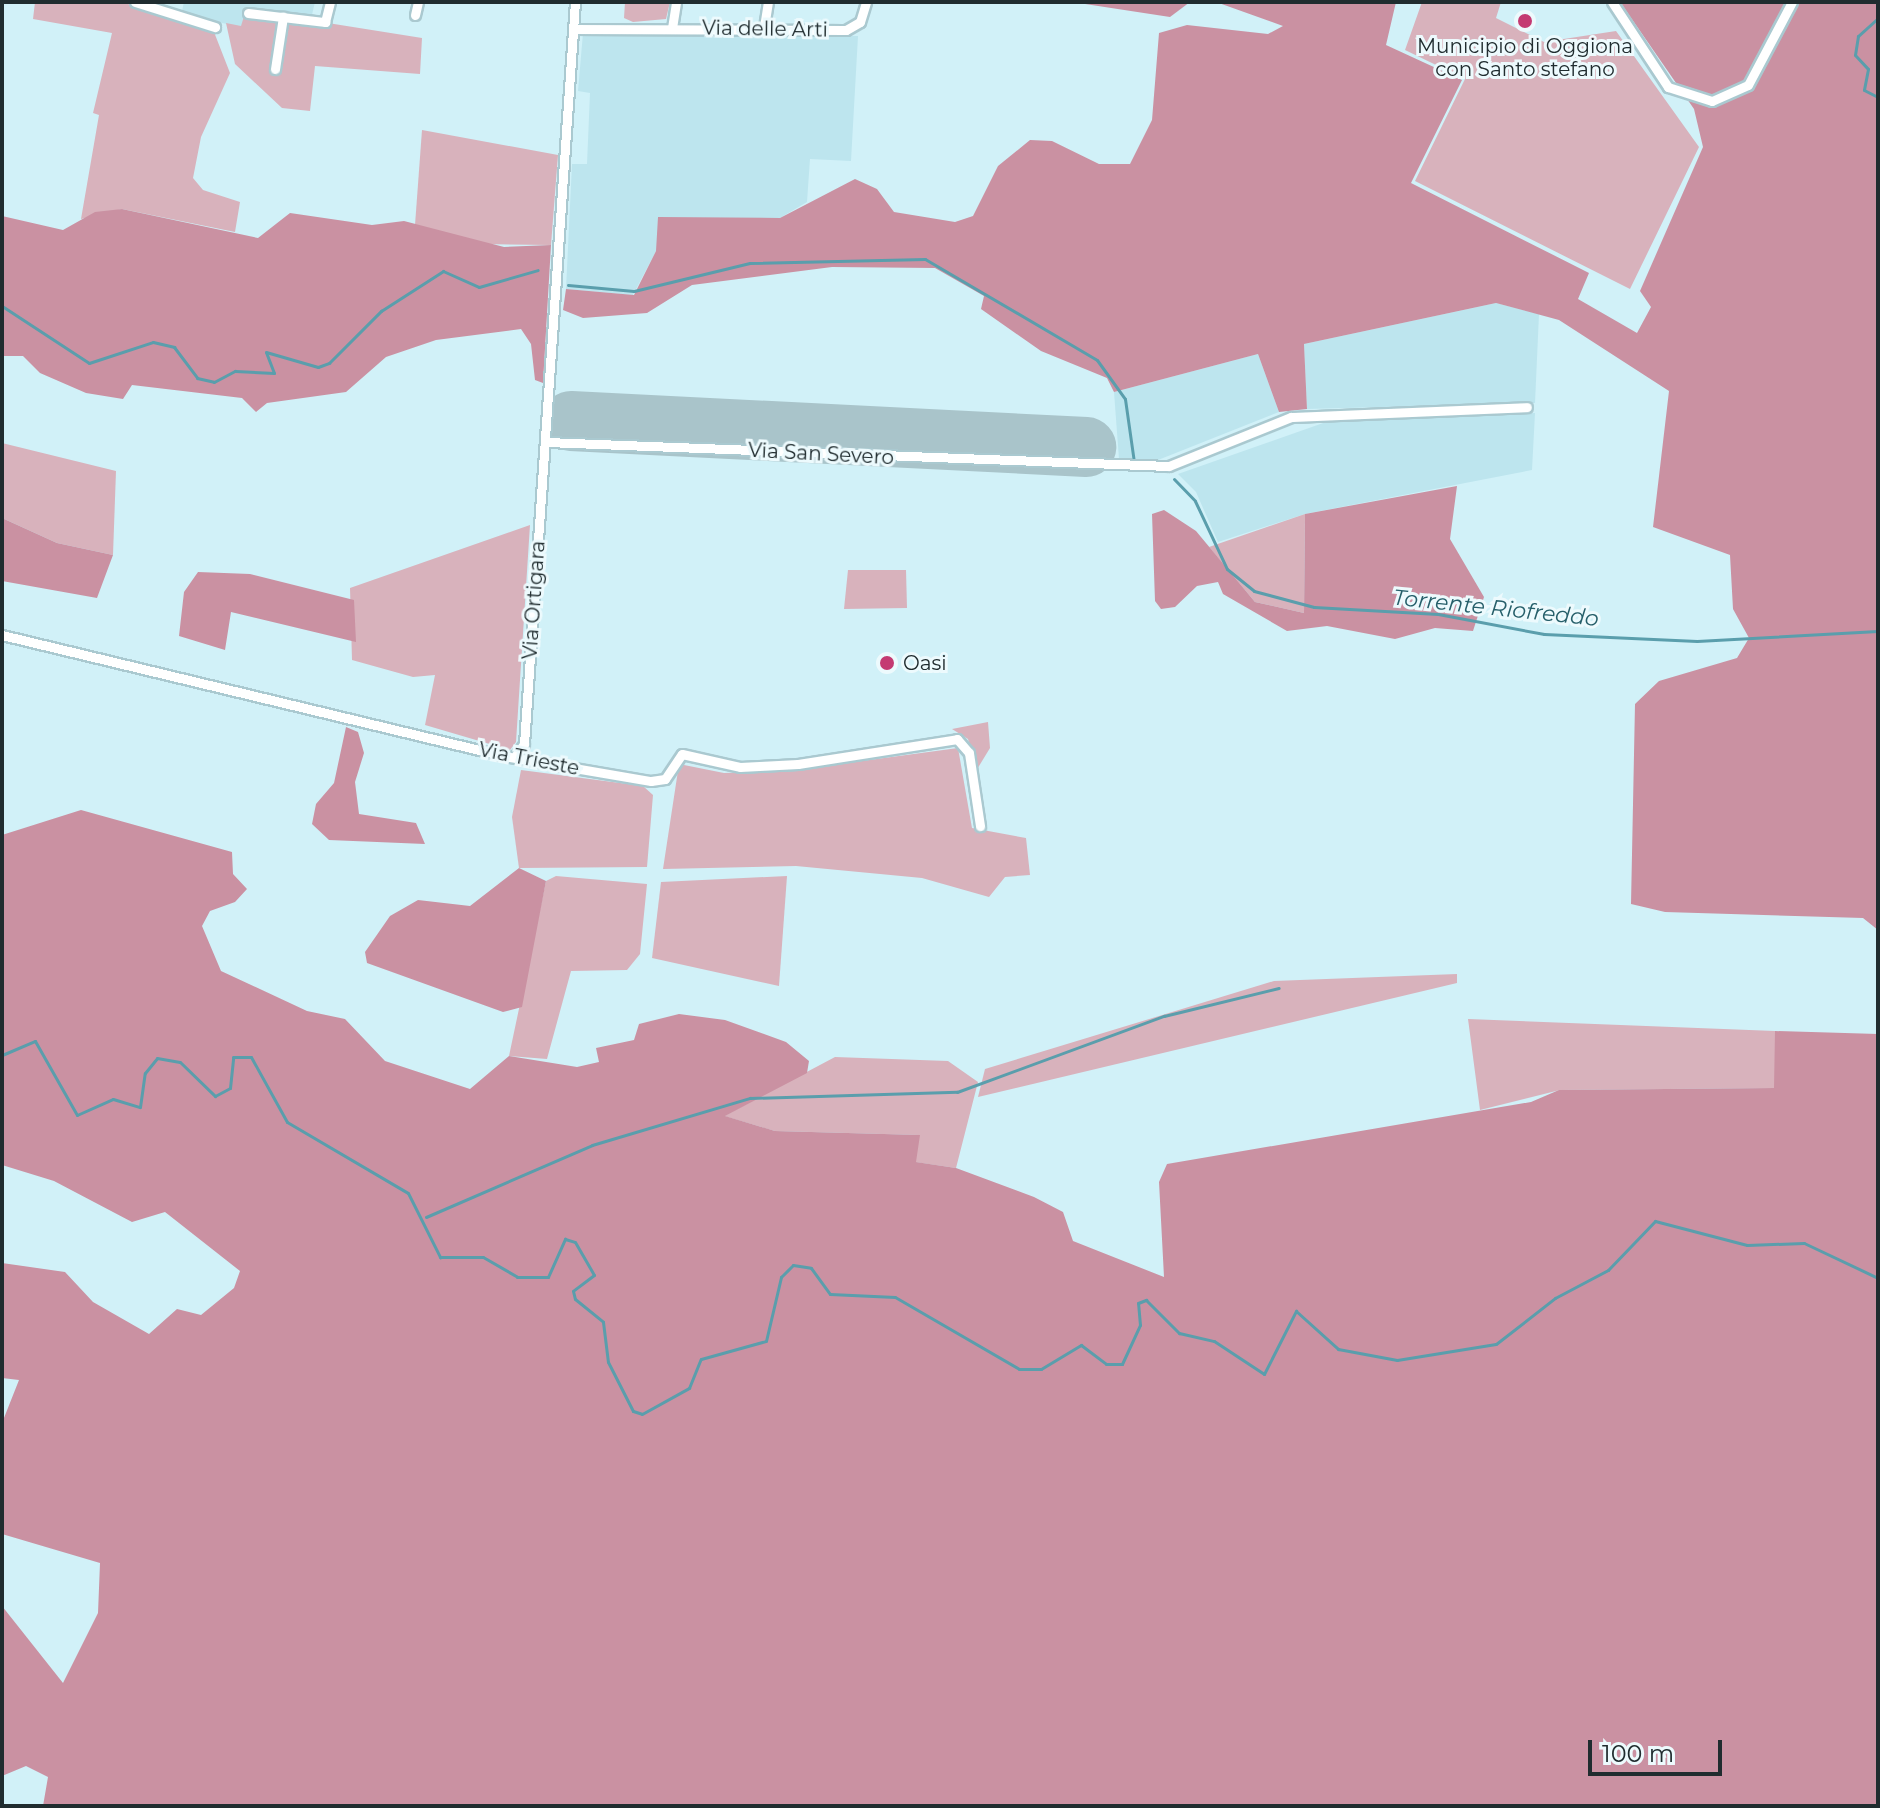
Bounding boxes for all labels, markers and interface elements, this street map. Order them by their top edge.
marker: Municipio di Oggiona con Santo stefano [1516,12,1534,30]
street label: Via delle Arti [702,16,828,42]
place label: Municipio di Oggiona con Santo stefano [1417,34,1633,81]
street label: Via San Severo [747,438,895,470]
street label: Via Ortigara [518,540,550,660]
water label: Torrente Riofreddo [1392,584,1600,632]
place label: Oasi [903,651,947,675]
marker: Oasi [878,654,896,672]
street label: Via Trieste [477,737,581,781]
scale bar [1592,1724,1726,1774]
text: 100 m [1602,1739,1674,1768]

